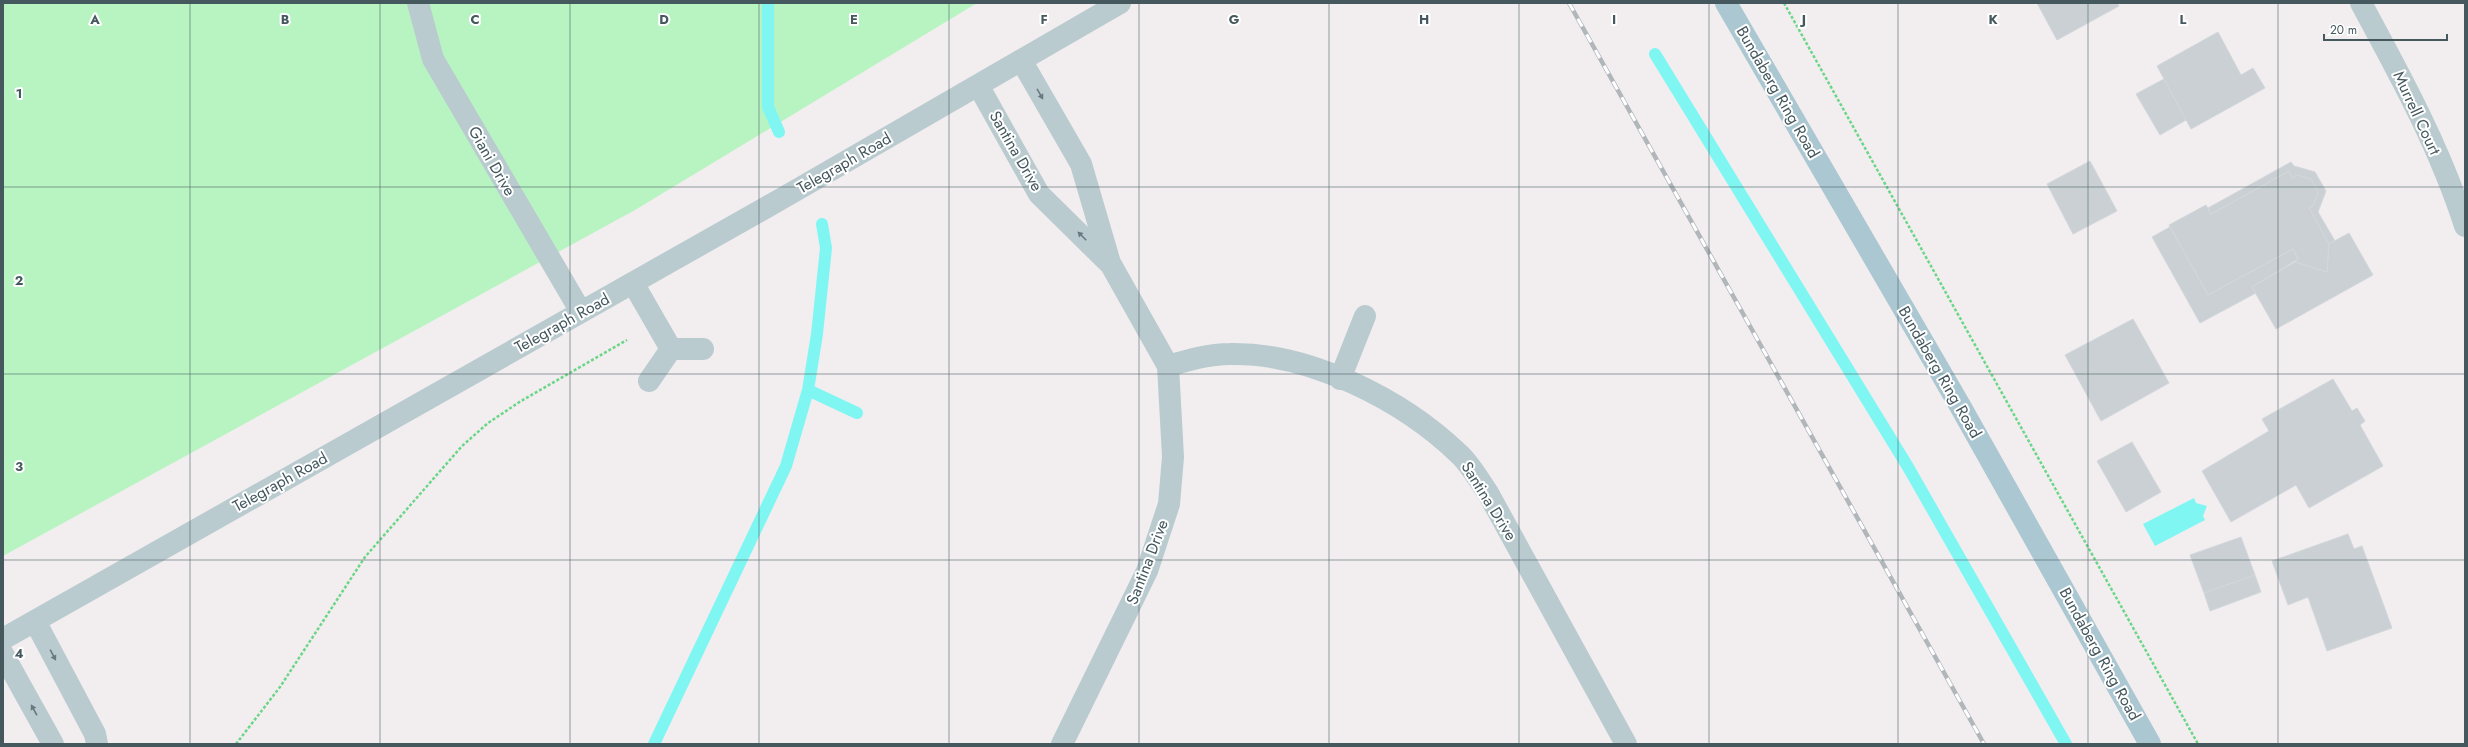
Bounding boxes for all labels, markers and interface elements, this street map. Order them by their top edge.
text: A [89,10,100,29]
text: B [281,10,290,29]
text: C [470,10,480,29]
text: D [659,10,669,29]
text: E [850,10,858,29]
text: F [1040,10,1048,29]
text: G [1229,10,1240,29]
text: H [1419,10,1429,29]
text: I [1612,10,1616,29]
text: J [1799,10,1806,29]
text: K [1988,10,1998,29]
text: L [2180,10,2187,29]
scale bar [2324,16,2447,42]
text: 20 m [2330,21,2357,39]
street label: Bundaberg Ring Road [1731,22,1825,162]
street label: Murrell Court [2388,67,2446,159]
text: 1 [16,84,22,103]
one-way arrow [1037,88,1044,100]
street label: Santina Drive [984,107,1048,195]
street label: Giani Drive [463,122,521,200]
street label: Telegraph Road [793,127,895,199]
one-way arrow [1077,231,1087,241]
text: 2 [15,271,23,290]
street label: Telegraph Road [510,287,614,359]
street label: Bundaberg Ring Road [1893,302,1987,442]
street label: Telegraph Road [228,446,332,518]
text: 3 [15,457,23,476]
street label: Santina Drive [1456,457,1522,545]
street label: Santina Drive [1120,516,1174,608]
street label: Bundaberg Ring Road [2054,583,2146,725]
text: 4 [14,644,24,663]
one-way arrow [50,649,57,661]
one-way arrow [31,704,38,716]

